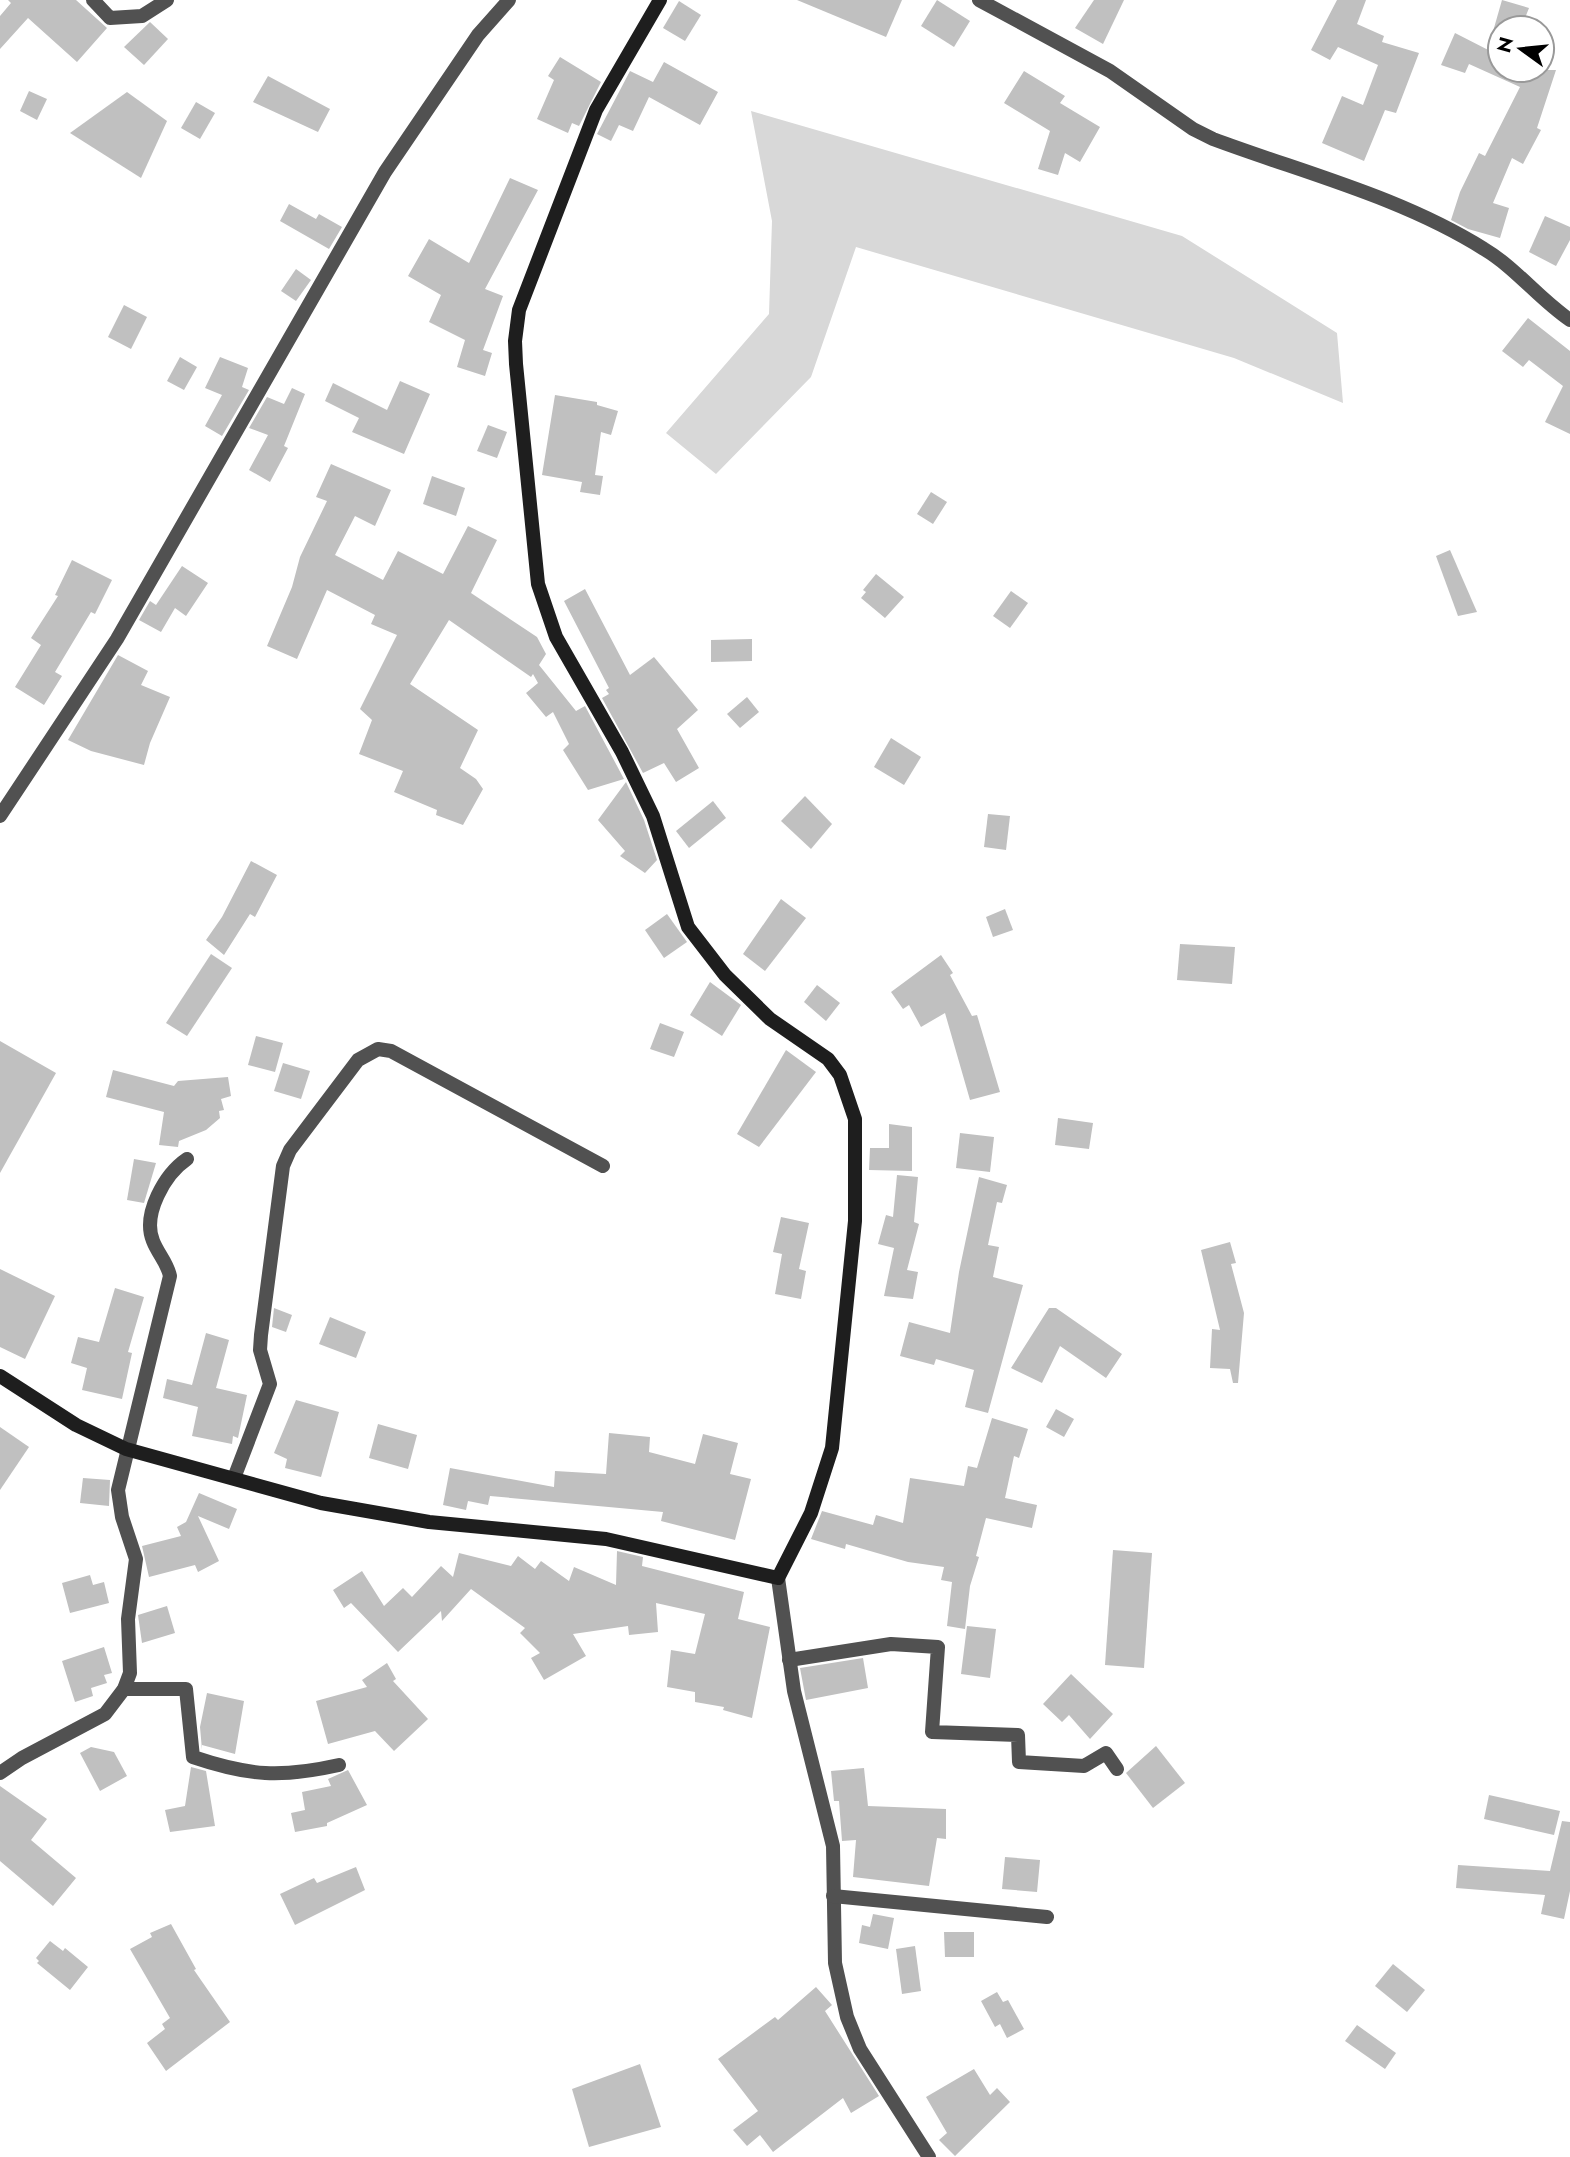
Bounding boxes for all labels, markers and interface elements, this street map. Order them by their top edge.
north arrow [1486,14,1556,84]
text: N [1490,34,1520,56]

